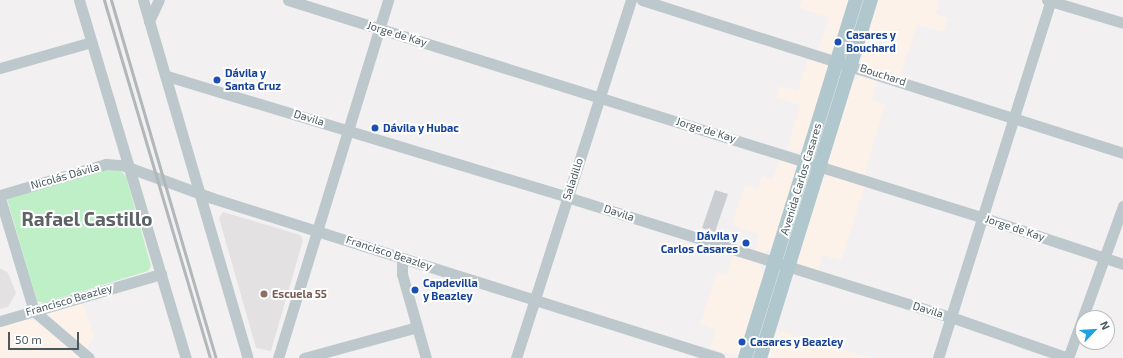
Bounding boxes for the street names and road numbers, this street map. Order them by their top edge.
street label: Jorge de Kay [366,19,428,49]
street label: Bouchard [858,61,908,89]
street label: Davila [292,107,326,129]
street label: Jorge de Kay [675,115,737,145]
street label: Avenida Carlos Casares [778,122,824,236]
street label: Saladillo [560,156,586,202]
street label: Nicolás Dávila [29,160,101,192]
street label: Davila [602,202,636,224]
street label: Jorge de Kay [984,212,1046,244]
street label: Francisco Beazley [344,233,434,273]
street label: Francisco Beazley [24,281,114,319]
street label: Davila [911,299,945,321]

